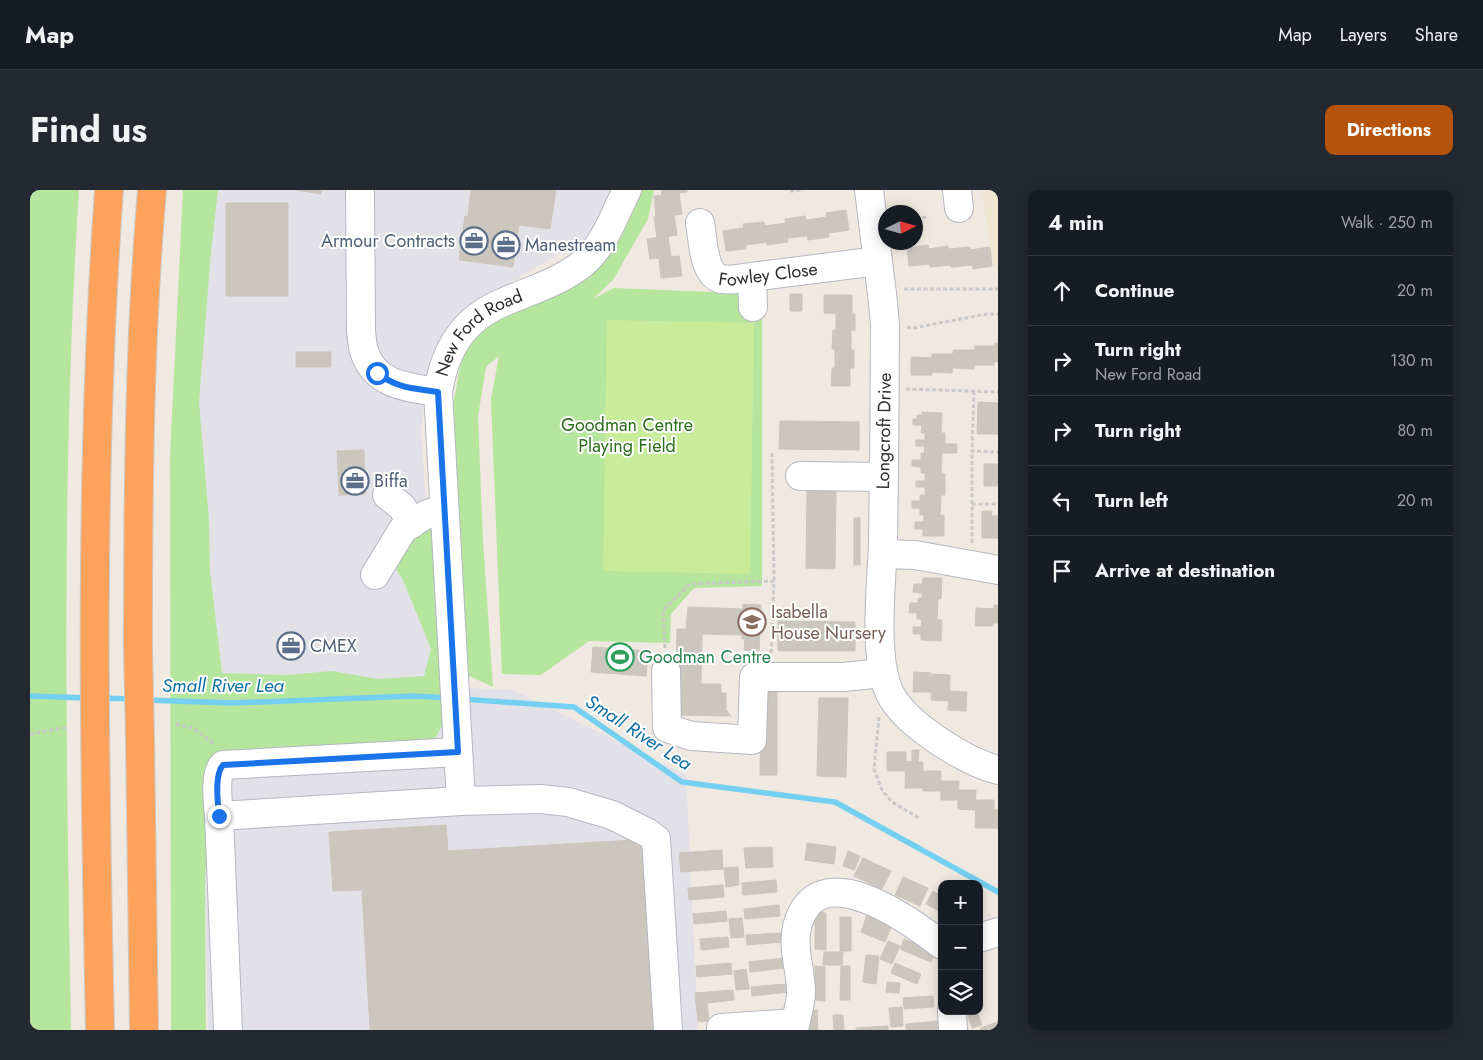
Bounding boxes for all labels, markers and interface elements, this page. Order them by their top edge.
text: Map [25,17,74,52]
text: Map [1278,22,1312,48]
text: Layers [1340,22,1387,48]
text: Share [1415,22,1458,48]
text: Find us [30,105,147,155]
button: Directions [1325,105,1453,155]
north arrow [878,205,923,250]
text: 4 min [1048,208,1104,238]
text: Walk · 250 m [1341,211,1433,234]
office icon: Armour Contracts [459,226,489,256]
place label: Armour Contracts [321,228,455,254]
office icon: Manestream [491,230,521,260]
place label: Manestream [525,232,616,258]
street label: Fowley Close [717,256,819,293]
icon: ahead [1048,277,1076,305]
text: Continue [1095,277,1174,304]
text: 20 m [1397,279,1433,302]
street label: New Ford Road [429,283,526,379]
text: Turn right [1095,336,1181,363]
icon: right [1048,347,1076,375]
text: 130 m [1390,349,1433,372]
route start [366,362,389,385]
text: New Ford Road [1095,363,1201,386]
street label: Longcroft Drive [870,372,898,490]
park label: Goodman Centre Playing Field [561,412,693,459]
icon: right [1048,417,1076,445]
text: Turn right [1095,417,1181,444]
text: 80 m [1397,419,1433,442]
office icon: Biffa [340,466,370,496]
place label: Biffa [374,468,408,494]
icon: left [1048,487,1076,515]
text: Turn left [1095,487,1168,514]
text: 20 m [1397,489,1433,512]
icon: arrive [1048,557,1076,585]
text: Arrive at destination [1095,557,1275,584]
place label: Isabella House Nursery [771,599,886,646]
school or university icon: Isabella House Nursery [737,607,767,637]
office icon: CMEX [276,631,306,661]
place label: CMEX [310,633,357,659]
sports icon: Goodman Centre [605,642,635,672]
place label: Goodman Centre [639,644,771,670]
water label: Small River Lea [162,672,284,699]
water label: Small River Lea [580,688,698,777]
route end [208,805,231,828]
map controls [938,880,983,1015]
button: + [938,880,983,925]
button: − [938,925,983,970]
button: layers [938,970,983,1015]

